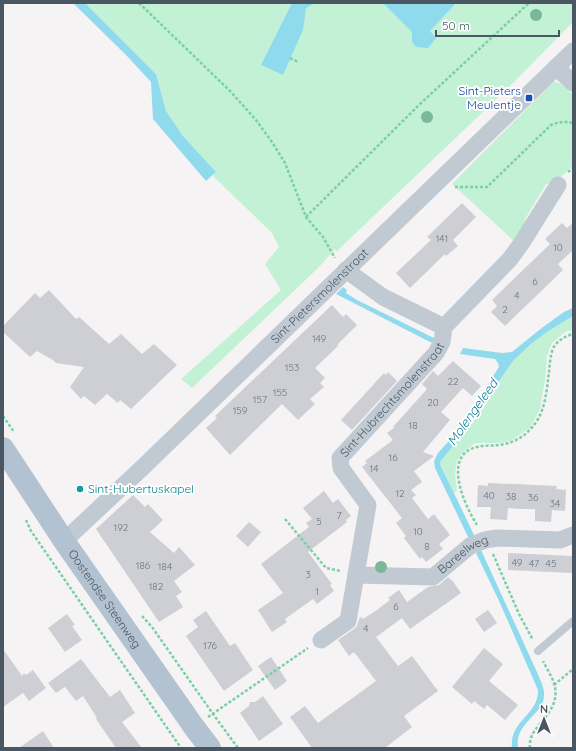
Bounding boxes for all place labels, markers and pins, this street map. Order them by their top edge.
place label: Sint-Pieters Meulentje [458,83,521,112]
marker: Sint-Pieters Meulentje [524,93,534,103]
place label: Sint-Hubertuskapel [88,481,194,496]
marker: Sint-Hubertuskapel [75,484,85,494]

